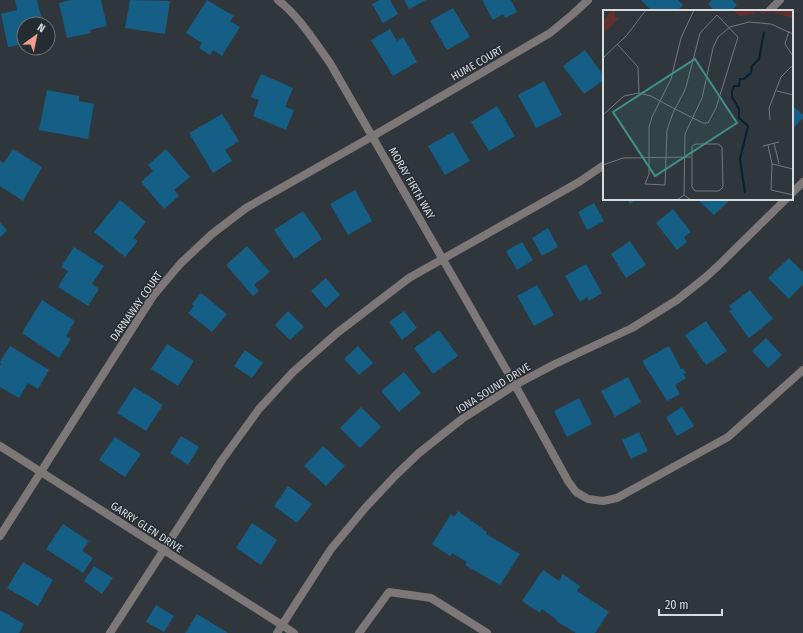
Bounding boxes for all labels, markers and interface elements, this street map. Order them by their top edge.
inset map [603,10,793,200]
north arrow [16,16,56,56]
text: N [35,21,47,35]
street label: HUME COURT [449,43,507,84]
street label: MORAY FIRTH WAY [386,145,438,222]
street label: DARNAWAY COURT [108,268,166,343]
street label: IONA SOUND DRIVE [454,360,533,417]
street label: GARRY GLEN DRIVE [108,499,185,556]
scale bar [659,591,722,617]
text: 20 m [665,598,689,612]

